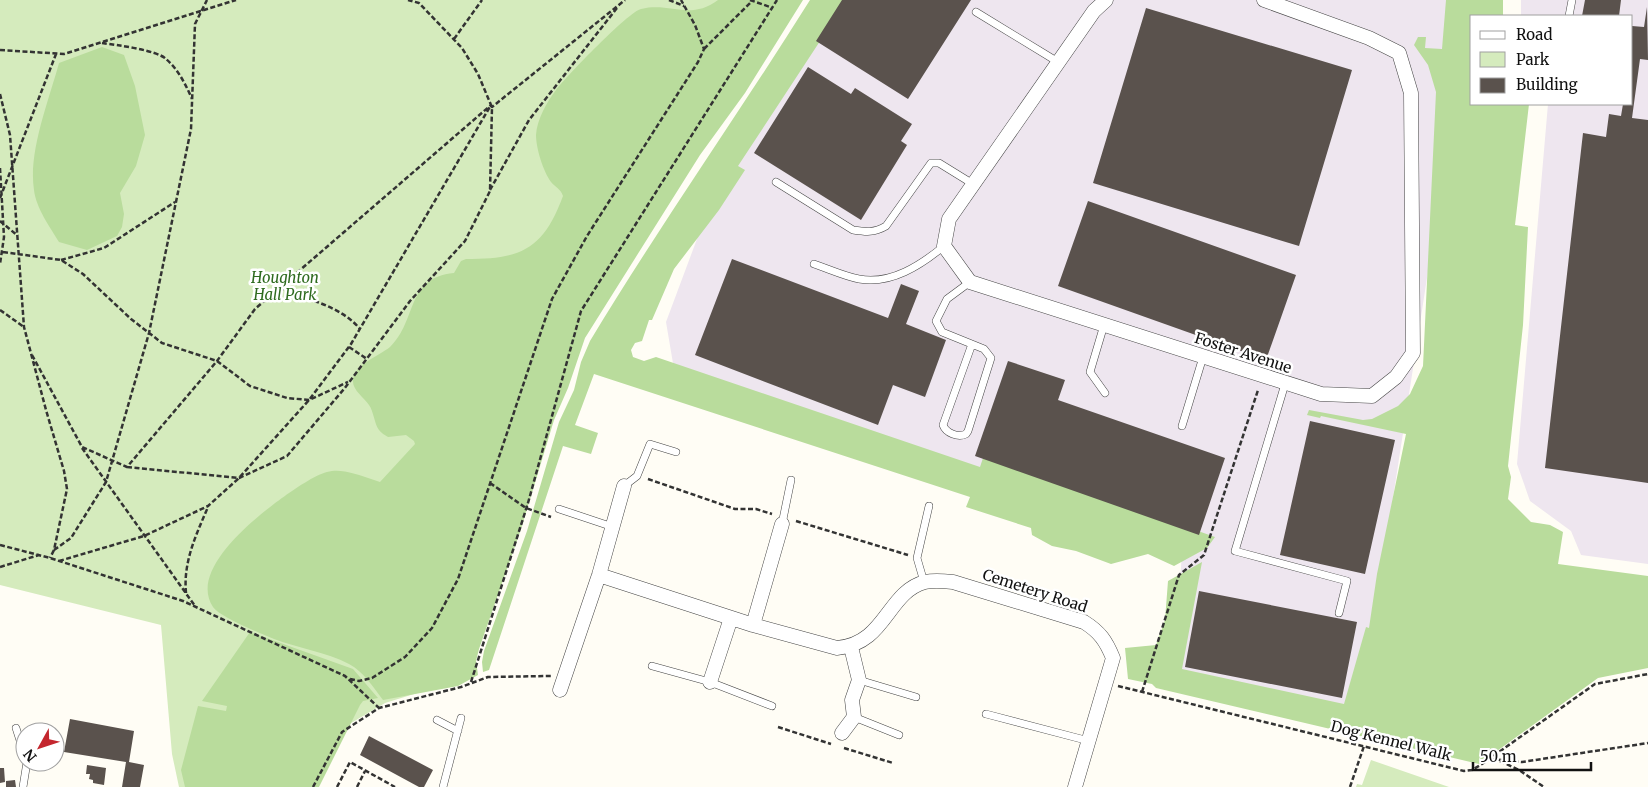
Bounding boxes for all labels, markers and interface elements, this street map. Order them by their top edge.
legend [1470,15,1633,105]
text: Road [1516,25,1552,44]
text: Park [1516,50,1550,69]
text: Building [1516,75,1578,94]
park label: Houghton Hall Park [250,268,319,304]
street label: Foster Avenue [1192,328,1294,377]
street label: Cemetery Road [980,565,1090,616]
street label: Dog Kennel Walk [1329,716,1454,765]
north arrow [15,722,65,772]
scale bar [1473,740,1590,772]
text: N [20,745,40,765]
text: 50 m [1480,747,1517,766]

